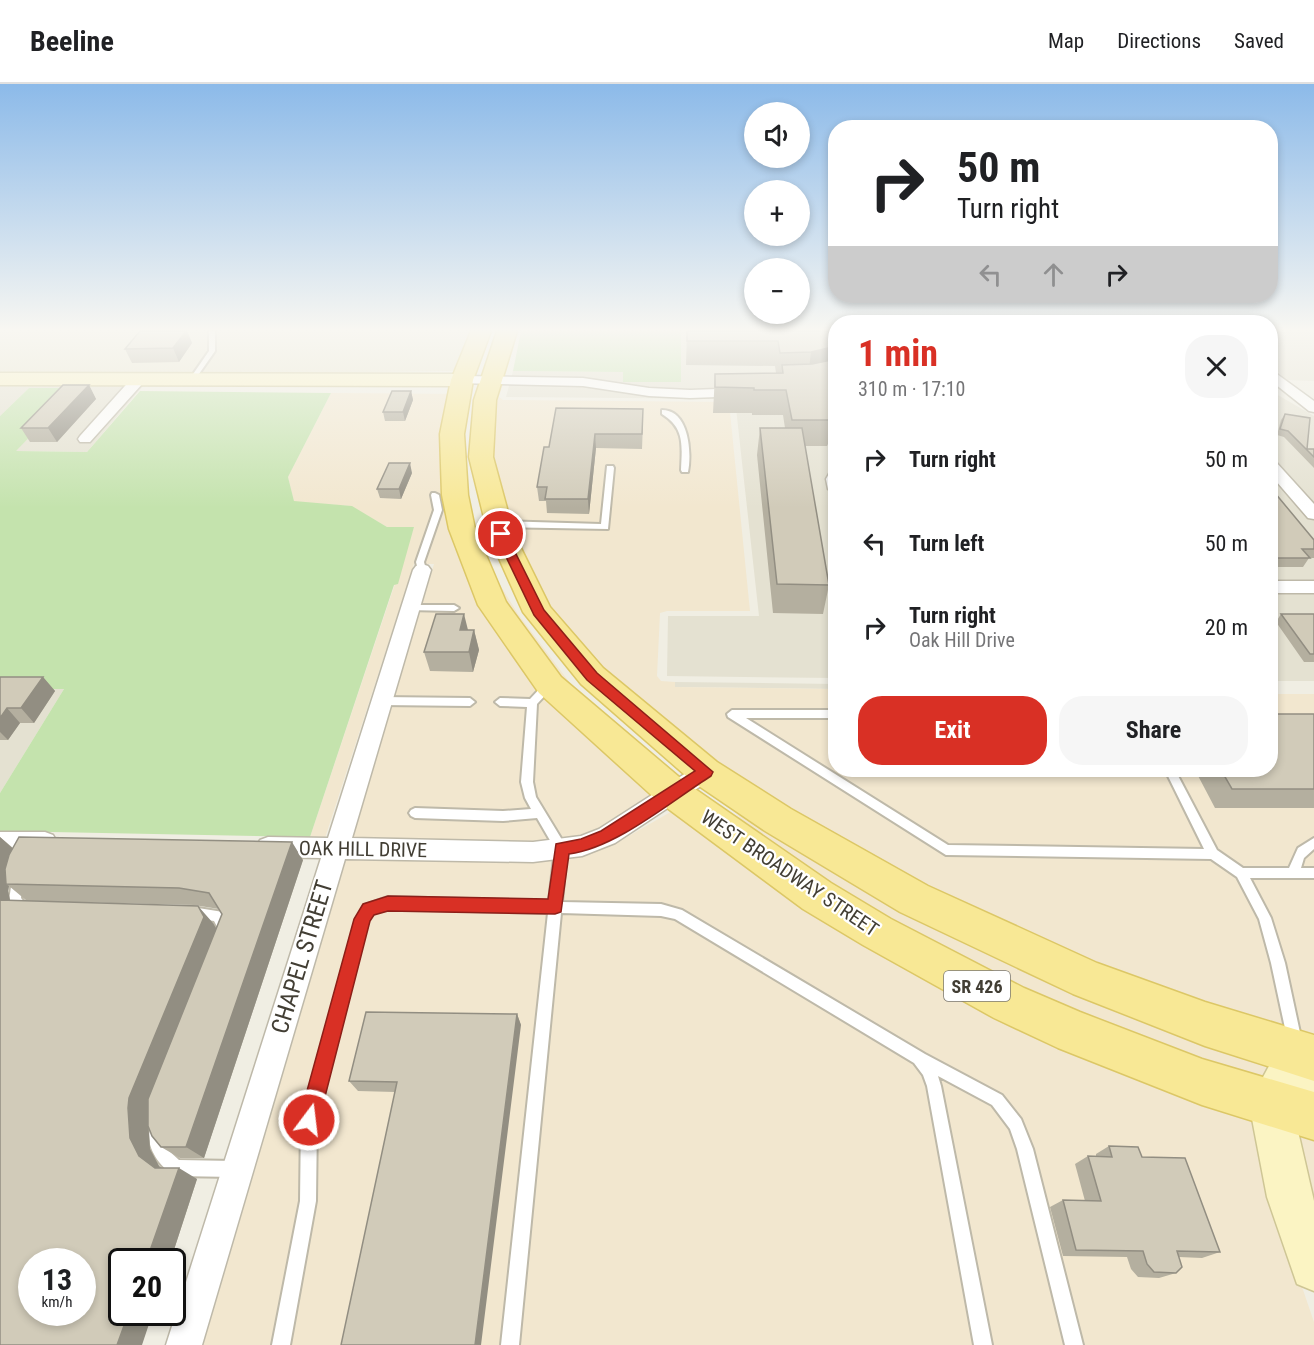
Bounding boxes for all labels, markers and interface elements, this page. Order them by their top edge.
text: Beeline [30,25,114,58]
text: Map [1048,29,1084,53]
text: Directions [1117,29,1201,53]
text: Saved [1234,29,1284,53]
map controls [744,102,810,324]
button: sound [744,102,810,168]
text: 50 m [957,143,1040,192]
icon: right [858,144,936,222]
button: + [744,180,810,246]
text: Turn right [957,193,1059,225]
button: − [744,258,810,324]
icon: left [974,258,1007,291]
icon: ahead [1037,258,1070,291]
icon: right [1100,258,1133,291]
text: 1 min [858,333,938,375]
button: close [1185,335,1248,398]
text: 310 m · 17:10 [858,377,965,401]
icon: right [858,443,891,476]
text: Turn right [909,447,996,472]
text: 50 m [1205,447,1248,472]
pin [475,508,526,559]
icon: arrive [484,517,517,550]
icon: left [858,527,891,560]
text: Turn left [909,531,984,556]
text: 50 m [1205,531,1248,556]
text: Turn right [909,603,996,628]
icon: right [858,611,891,644]
text: 20 m [1205,615,1248,640]
text: Oak Hill Drive [909,628,1015,652]
button: Exit [858,696,1047,765]
button: Share [1059,696,1248,765]
street label: WEST BROADWAY STREET [697,805,883,941]
street label: OAK HILL DRIVE [299,836,427,862]
street label: CHAPEL STREET [265,877,339,1037]
road number: SR 426 [944,971,1010,1001]
position arrow [277,1088,341,1152]
speed limit sign: 20 [108,1248,186,1326]
text: 13 [42,1262,72,1297]
text: km/h [42,1293,72,1311]

